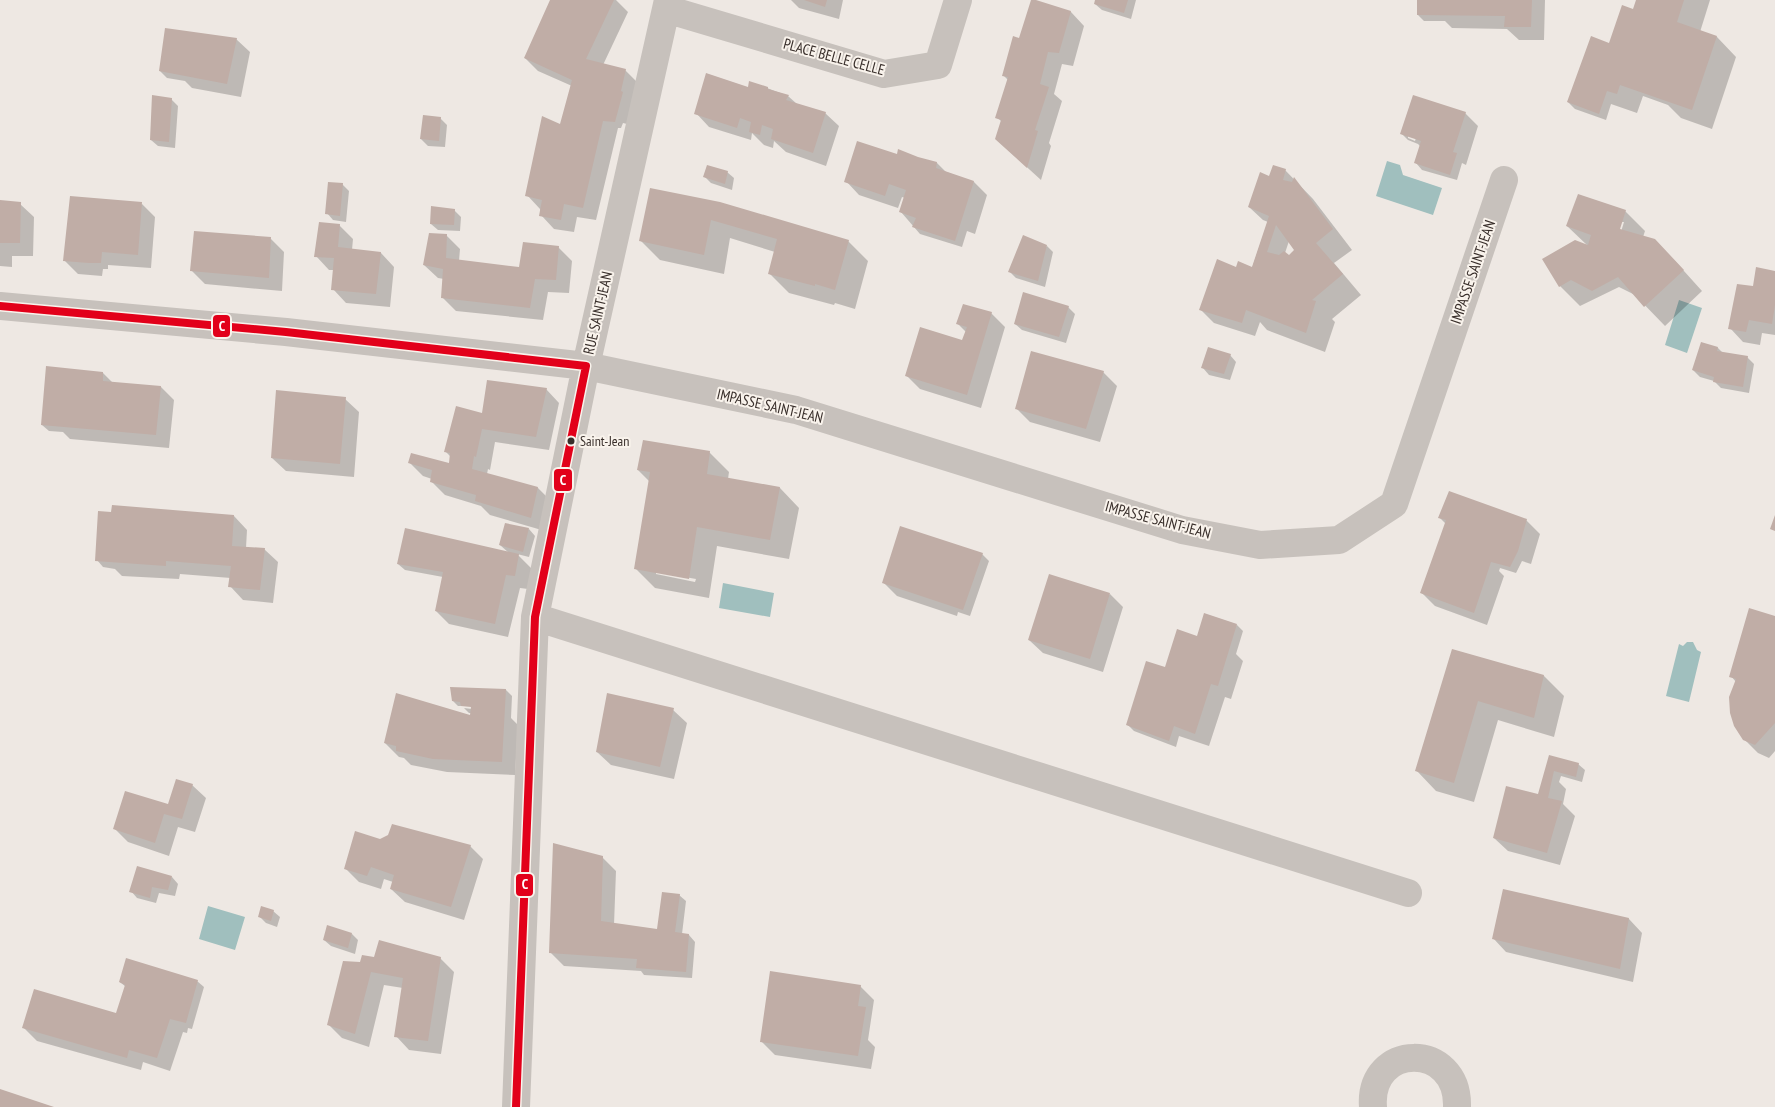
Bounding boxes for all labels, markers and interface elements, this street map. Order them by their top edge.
street label: PLACE BELLE CELLE [781,34,887,79]
street label: IMPASSE SAINT-JEAN [1446,217,1499,326]
street label: RUE SAINT-JEAN [579,270,616,356]
line badge: C [212,314,231,338]
text: C [219,317,226,335]
street label: IMPASSE SAINT-JEAN [715,384,825,427]
place label: Saint-Jean [580,432,629,450]
marker: Saint-Jean [566,436,576,446]
line badge: C [553,468,573,492]
text: C [560,471,567,489]
street label: IMPASSE SAINT-JEAN [1103,496,1213,543]
line badge: C [515,873,534,897]
text: C [522,875,529,893]

